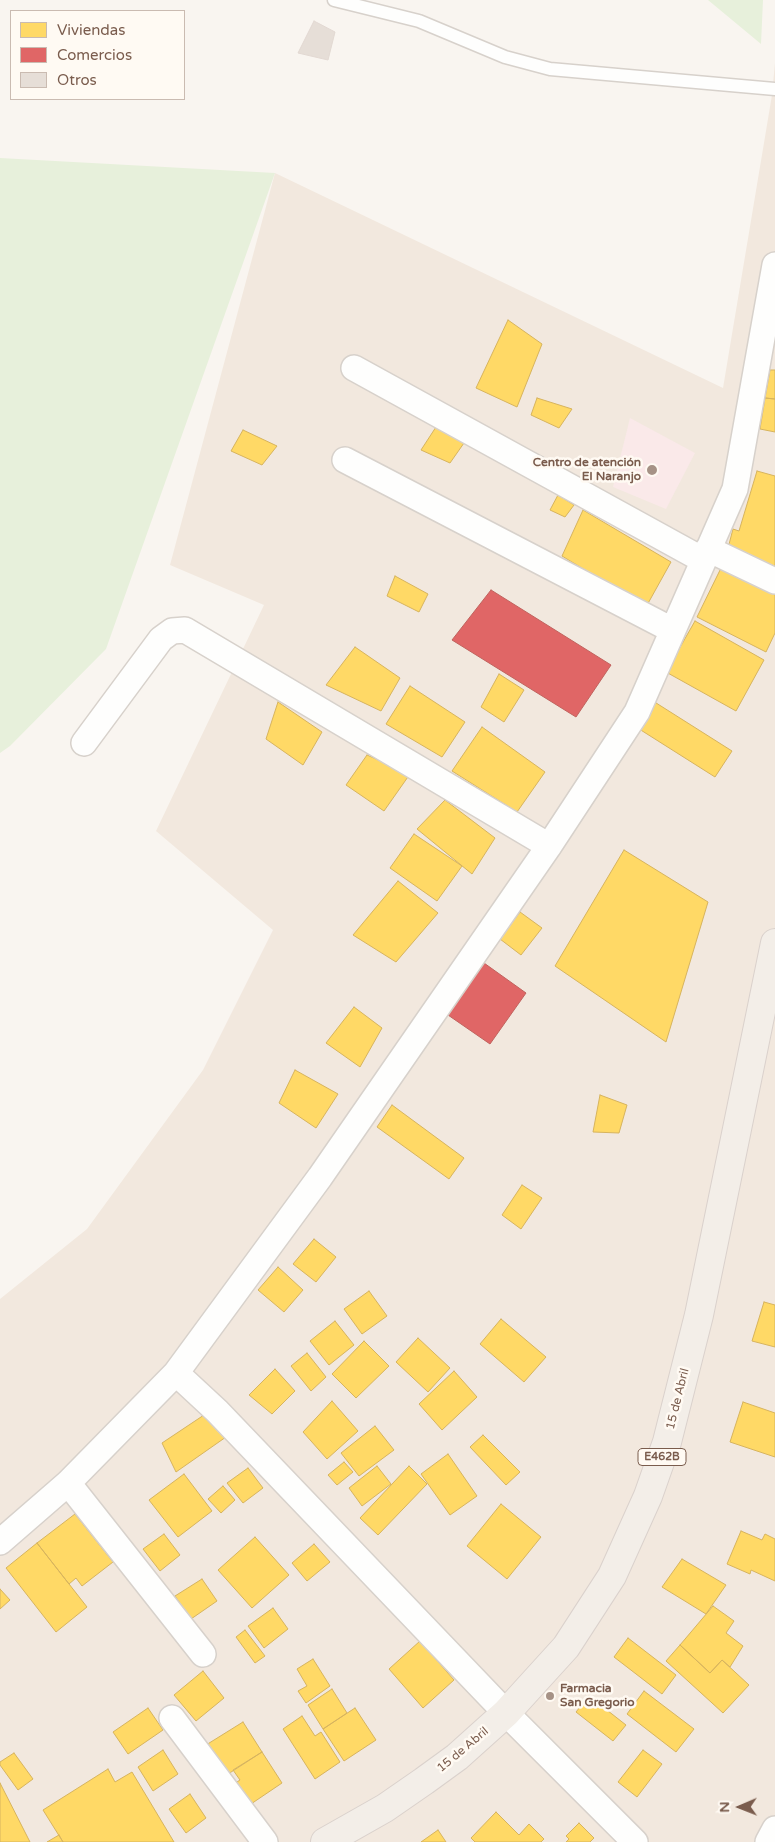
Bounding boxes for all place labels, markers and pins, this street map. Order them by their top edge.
place label: Centro de atención El Naranjo [533,456,641,484]
marker: Centro de atención El Naranjo [645,463,659,477]
place label: Farmacia San Gregorio [560,1682,635,1710]
marker: Farmacia San Gregorio [544,1690,556,1702]

